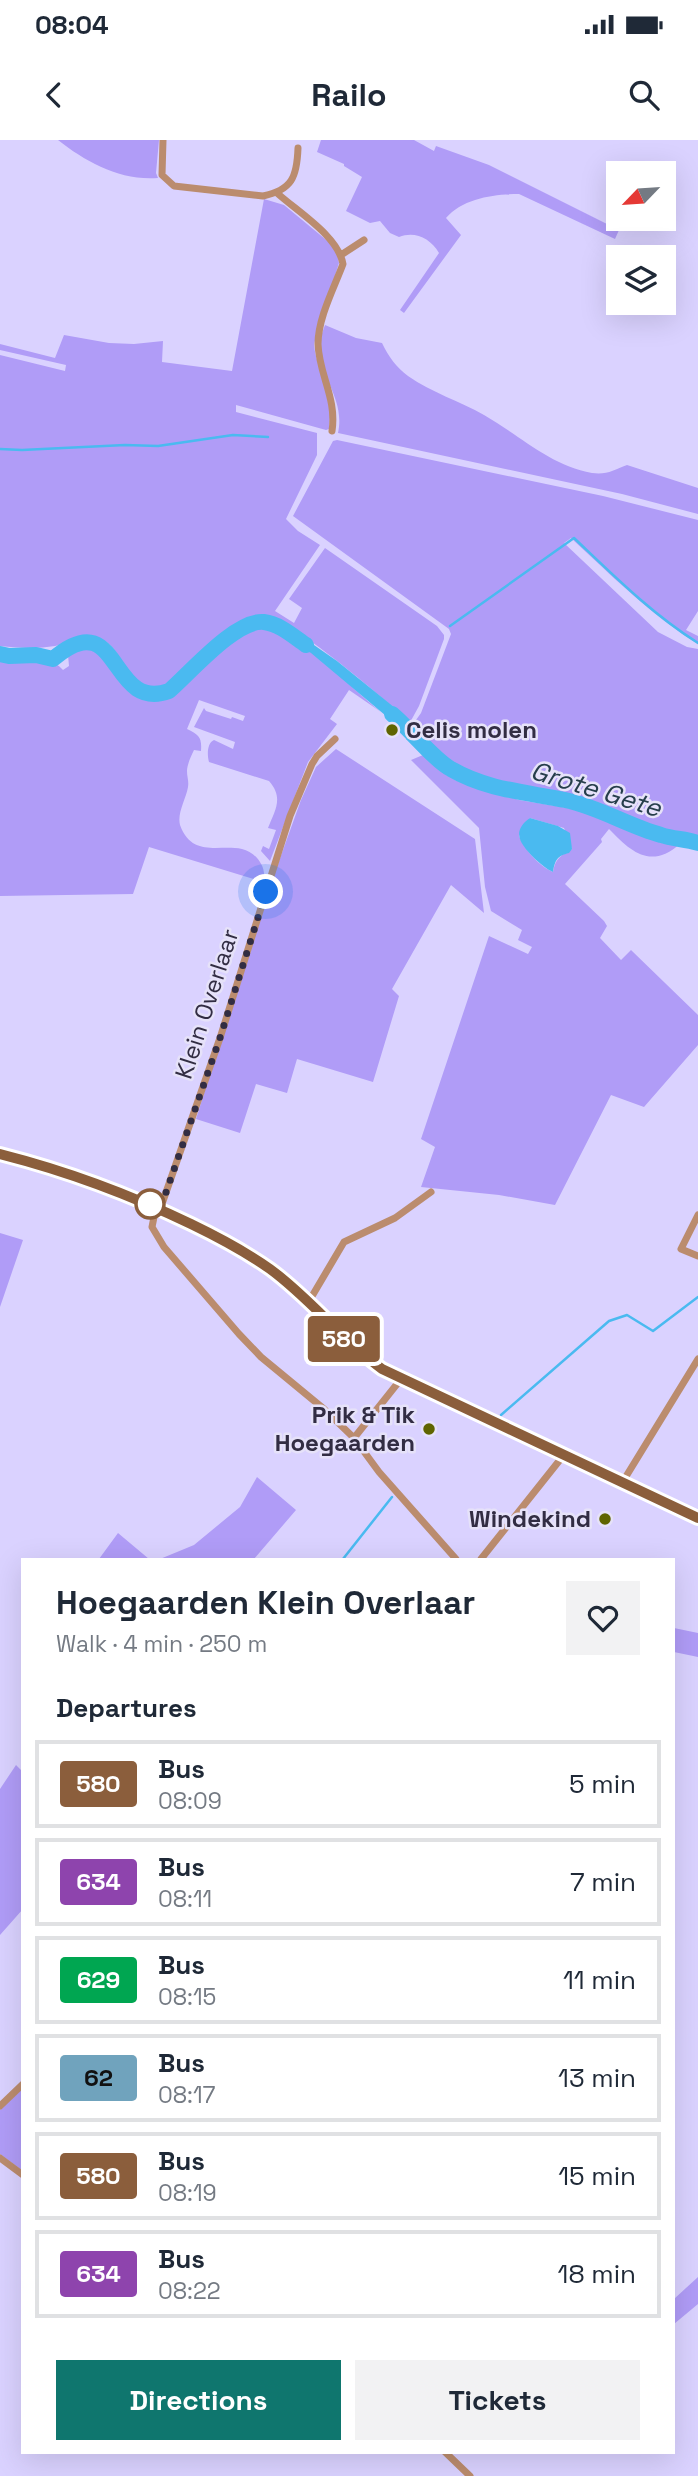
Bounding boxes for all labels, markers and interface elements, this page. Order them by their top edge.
text: 08:04 [35,8,109,42]
text: Railo [311,75,387,115]
icon: back [35,76,73,114]
icon: search [625,76,663,114]
north arrow [606,161,676,231]
map controls [606,161,676,315]
button: layers [606,245,676,315]
place label: Celis molen [406,714,537,745]
marker: Celis molen [384,722,400,738]
water label: Grote Gete [527,753,667,825]
your location [248,874,283,909]
street label: Klein Overlaar [168,925,245,1083]
unlabelled marker [135,1189,165,1219]
line badge: 580 [304,1316,384,1362]
text: 580 [322,1323,366,1354]
place label: Prik & Tik Hoegaarden [275,1399,415,1458]
marker: Prik & Tik Hoegaarden [421,1421,437,1437]
place label: Windekind [469,1503,591,1534]
marker: Windekind [597,1511,613,1527]
button: heart [566,1581,640,1655]
text: Hoegaarden Klein Overlaar [56,1582,475,1624]
text: Walk · 4 min · 250 m [56,1629,267,1659]
text: Departures [56,1691,197,1725]
text: Bus [158,1752,205,1786]
text: 5 min [569,1767,636,1801]
text: 580 [76,1768,121,1799]
text: 08:09 [158,1786,222,1816]
text: Bus [158,1850,205,1884]
text: 7 min [570,1865,636,1899]
text: 634 [76,1866,121,1897]
text: 08:11 [158,1884,212,1914]
text: Bus [158,1948,205,1982]
text: 11 min [563,1963,636,1997]
text: 629 [77,1964,120,1995]
text: 08:15 [158,1982,216,2012]
text: Bus [158,2046,205,2080]
text: 13 min [558,2061,636,2095]
text: 62 [84,2062,113,2093]
text: 08:17 [158,2080,215,2110]
text: Bus [158,2144,205,2178]
text: 15 min [558,2159,636,2193]
text: 580 [76,2160,121,2191]
text: 08:19 [158,2178,217,2208]
text: Bus [158,2242,205,2276]
text: 18 min [558,2257,636,2291]
text: 634 [76,2258,121,2289]
text: 08:22 [158,2276,221,2306]
button: Directions [56,2360,341,2440]
button: Tickets [355,2360,640,2440]

